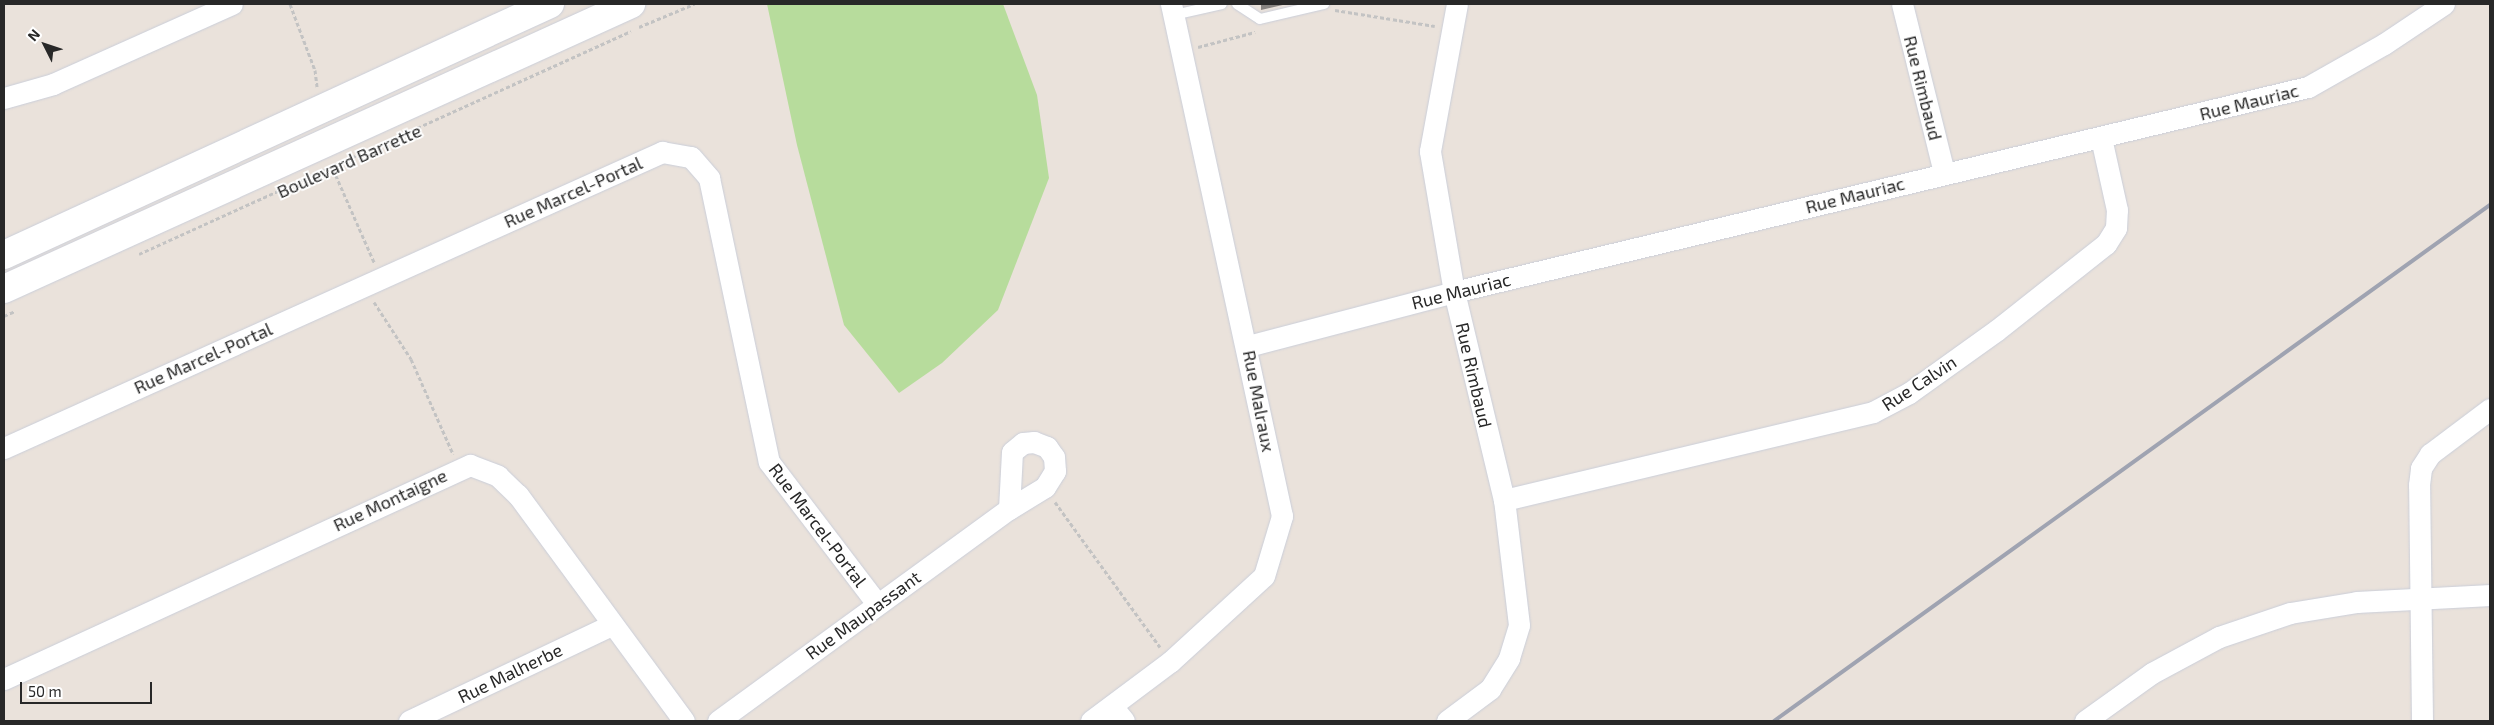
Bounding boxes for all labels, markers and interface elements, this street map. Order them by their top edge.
north arrow [20,20,70,70]
text: N [24,25,43,44]
street label: Rue Rimbaud [1900,33,1946,143]
street label: Rue Mauriac [2197,79,2301,125]
street label: Boulevard Barrette [274,119,424,203]
street label: Rue Marcel-Portal [500,152,646,232]
street label: Rue Mauriac [1803,172,1907,218]
street label: Rue Mauriac [1409,268,1513,314]
street label: Rue Marcel-Portal [130,318,276,398]
street label: Rue Rimbaud [1451,320,1497,430]
street label: Rue Malraux [1239,348,1279,454]
street label: Rue Calvin [1878,351,1960,415]
street label: Rue Marcel-Portal [764,459,872,591]
street label: Rue Montaigne [330,464,450,536]
street label: Rue Maupassant [801,566,925,664]
street label: Rue Malherbe [454,638,566,708]
scale bar [22,672,155,704]
text: 50 m [28,682,62,700]

